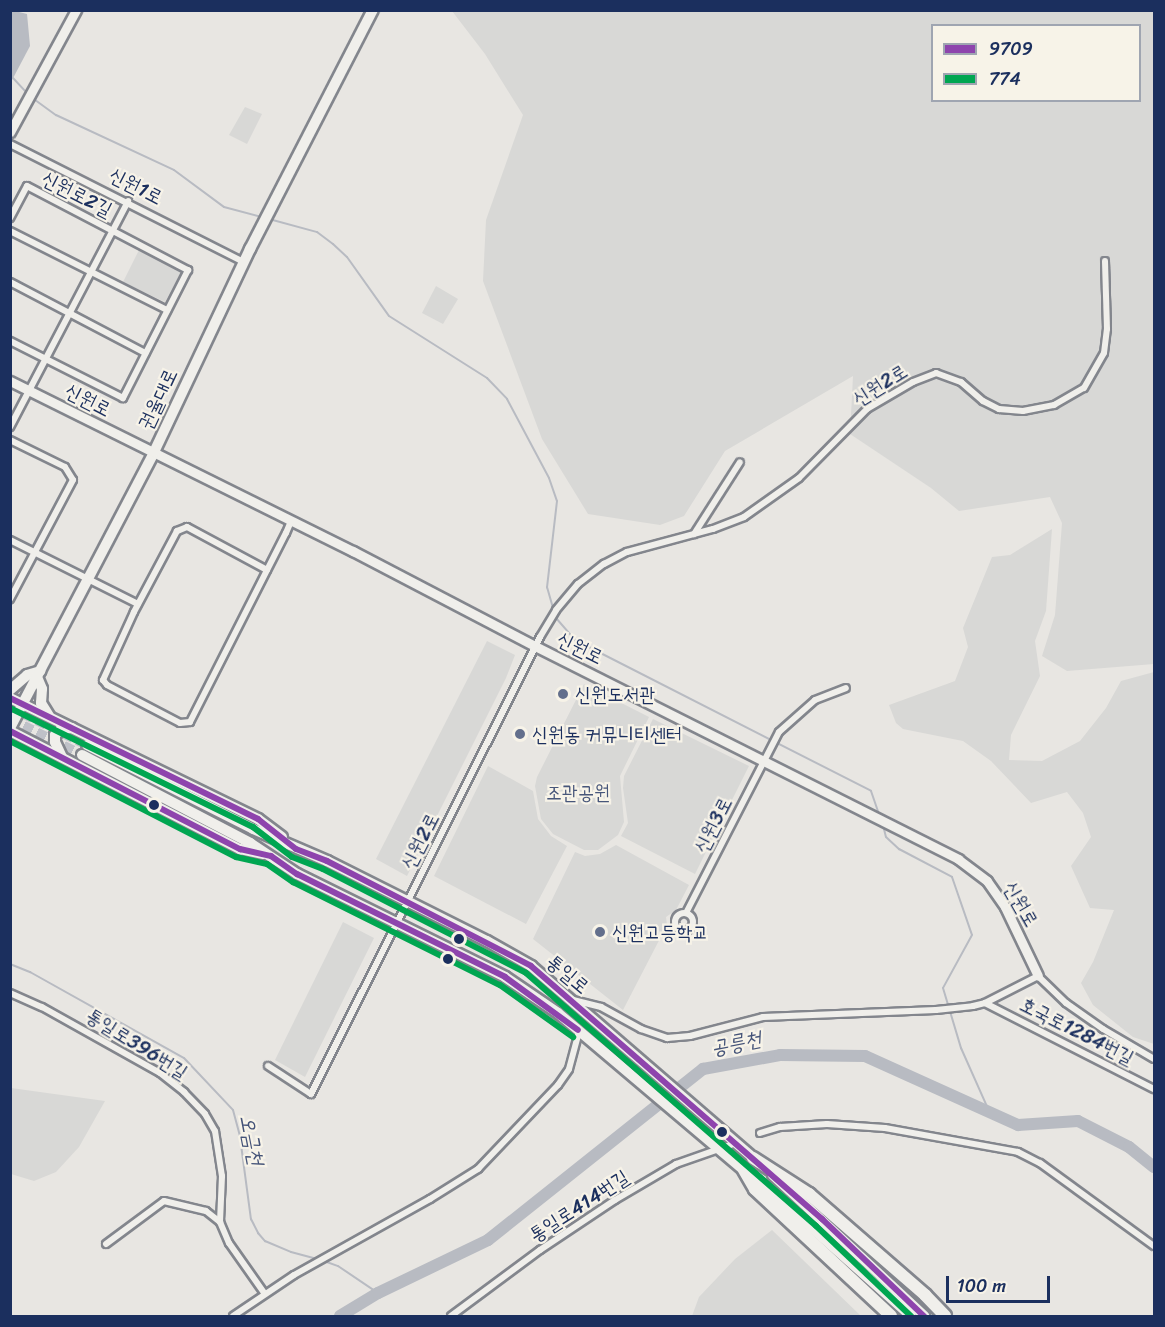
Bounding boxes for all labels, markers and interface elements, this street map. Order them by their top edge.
legend [931,24,1141,102]
text: 9709 [989,33,1033,65]
text: 774 [989,63,1021,95]
street label: 신원1로 [105,162,167,210]
street label: 신원로2길 [38,166,116,222]
street label: 신원2로 [848,359,912,411]
street label: 권율대로 [134,365,182,433]
street label: 신원로 [61,378,115,422]
street label: 신원로 [553,627,607,669]
place label: 신원도서관 [575,682,655,706]
marker: 신원도서관 [556,687,570,701]
place label: 신원동 커뮤니티센터 [532,722,682,746]
marker: 신원동 커뮤니티센터 [513,727,527,741]
park label: 조관공원 [546,780,610,804]
street label: 신원3로 [689,793,737,857]
unlabelled marker [148,799,160,811]
street label: 신원2로 [396,809,444,873]
street label: 신원로 [999,877,1043,931]
place label: 신원고등학교 [612,920,709,944]
marker: 신원고등학교 [593,925,607,939]
unlabelled marker [453,933,465,945]
street label: 통일로 [542,949,594,999]
unlabelled marker [442,953,454,965]
street label: 호국로1284번길 [1016,992,1138,1070]
street label: 통일로396번길 [82,1003,192,1085]
water label: 공릉천 [709,1026,763,1060]
water label: 오금천 [235,1113,269,1167]
unlabelled marker [716,1126,728,1138]
street label: 통일로414번길 [525,1165,633,1247]
scale bar [949,1264,1052,1302]
text: 100 m [957,1270,1006,1302]

